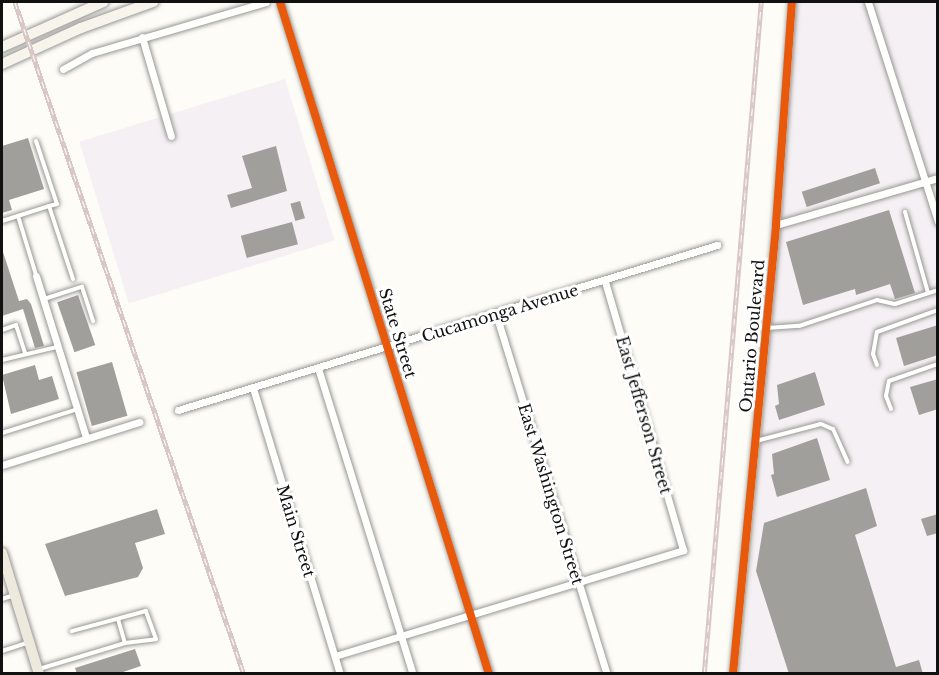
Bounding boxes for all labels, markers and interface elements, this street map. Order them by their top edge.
street label: Ontario Boulevard [736,259,768,413]
street label: Cucamonga Avenue [419,280,581,346]
street label: State Street [375,286,421,380]
street label: East Jefferson Street [612,334,676,496]
street label: East Washington Street [514,401,588,587]
street label: Main Street [273,483,319,579]

